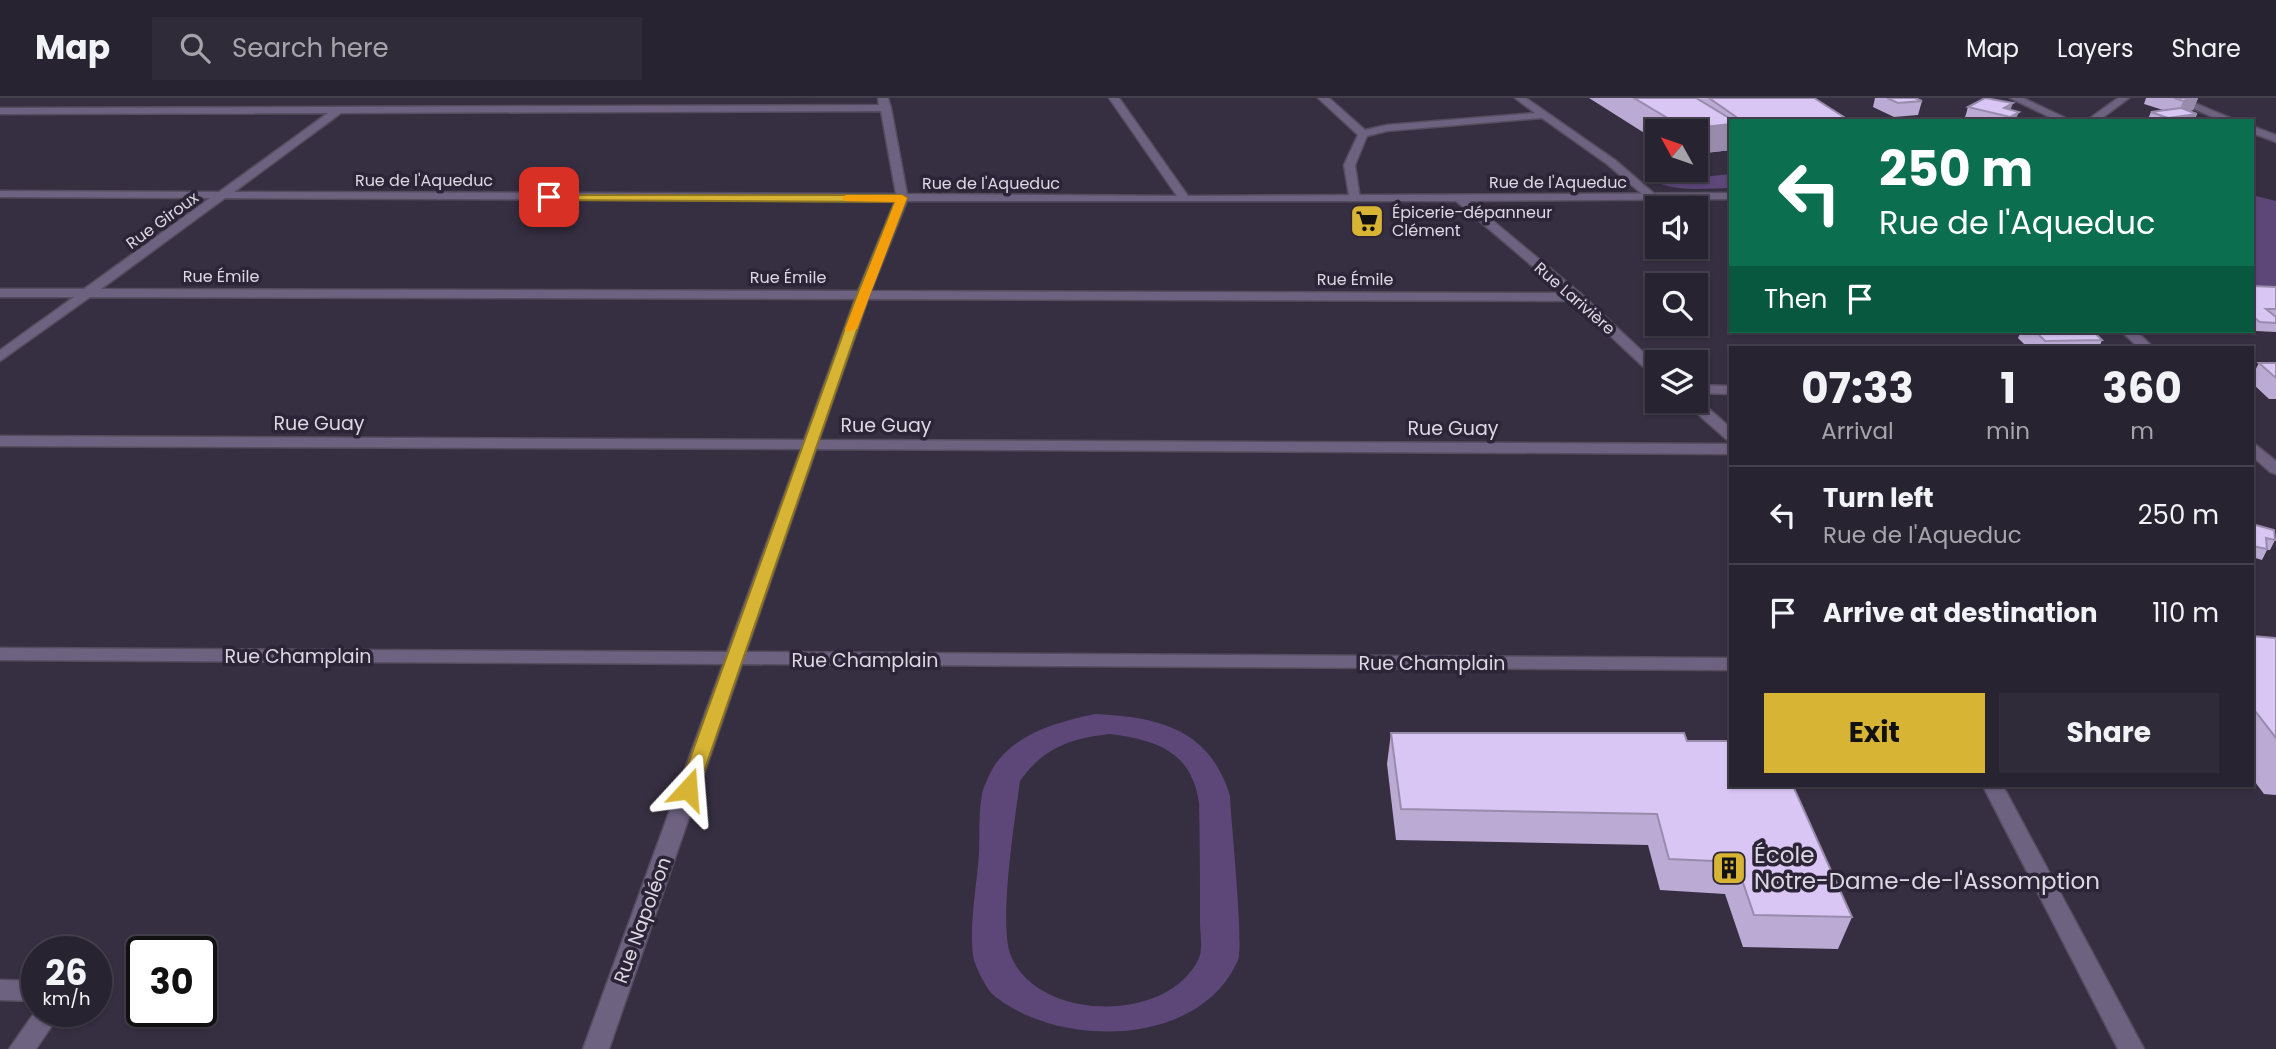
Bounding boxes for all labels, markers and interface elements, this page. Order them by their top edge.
search box [152,17,642,80]
text: Map [35,24,110,71]
icon: search [176,29,214,67]
text: Search here [232,30,389,66]
text: Map [1966,32,2019,65]
text: Layers [2057,32,2133,65]
text: Share [2171,32,2241,65]
north arrow [1645,119,1708,182]
map controls [1645,119,1708,413]
text: 250 m [1879,135,2033,203]
icon: left [1764,147,1855,238]
pin [519,167,579,227]
street label: Rue de l'Aqueduc [355,169,493,192]
street label: Rue de l'Aqueduc [1489,171,1627,194]
street label: Rue de l'Aqueduc [922,172,1060,195]
icon: arrive [530,178,568,216]
street label: Rue Giroux [121,186,204,255]
button: sound [1645,196,1708,259]
text: Rue de l'Aqueduc [1879,200,2155,245]
place label: Épicerie-dépanneur Clément [1392,201,1552,242]
supermarket icon: Épicerie-dépanneur Clément [1348,202,1386,240]
street label: Rue Larivière [1529,257,1620,340]
street label: Rue Émile [183,265,259,288]
street label: Rue Émile [750,266,826,289]
street label: Rue Émile [1317,268,1393,291]
button: search [1645,273,1708,336]
icon: arrive [1841,280,1879,318]
text: Then [1764,281,1827,317]
button: layers [1645,350,1708,413]
text: 07:33 [1801,359,1914,418]
text: 1 [2000,359,2016,418]
text: 360 [2102,359,2182,418]
street label: Rue Guay [273,410,365,437]
street label: Rue Guay [840,412,932,439]
street label: Rue Guay [1407,415,1499,442]
text: Arrival [1821,415,1894,447]
text: min [1986,415,2030,447]
text: m [2130,415,2154,447]
text: Turn left [1823,480,1934,516]
icon: left [1764,496,1802,534]
text: 250 m [2138,497,2219,533]
text: Rue de l'Aqueduc [1823,519,2022,551]
icon: arrive [1764,594,1802,632]
text: Arrive at destination [1823,595,2098,631]
text: 110 m [2152,595,2219,631]
street label: Rue Champlain [224,643,372,670]
street label: Rue Champlain [791,647,939,674]
street label: Rue Champlain [1358,650,1506,677]
button: Exit [1764,693,1985,773]
button: Share [1999,693,2219,773]
position arrow [651,752,725,826]
place label: École Notre-Dame-de-l'Assomption [1754,839,2100,897]
building icon: École Notre-Dame-de-l'Assomption [1710,849,1748,887]
street label: Rue Napoléon [607,853,678,987]
speed limit sign: 30 [126,936,217,1027]
text: 26 [45,948,88,997]
text: km/h [43,986,90,1011]

